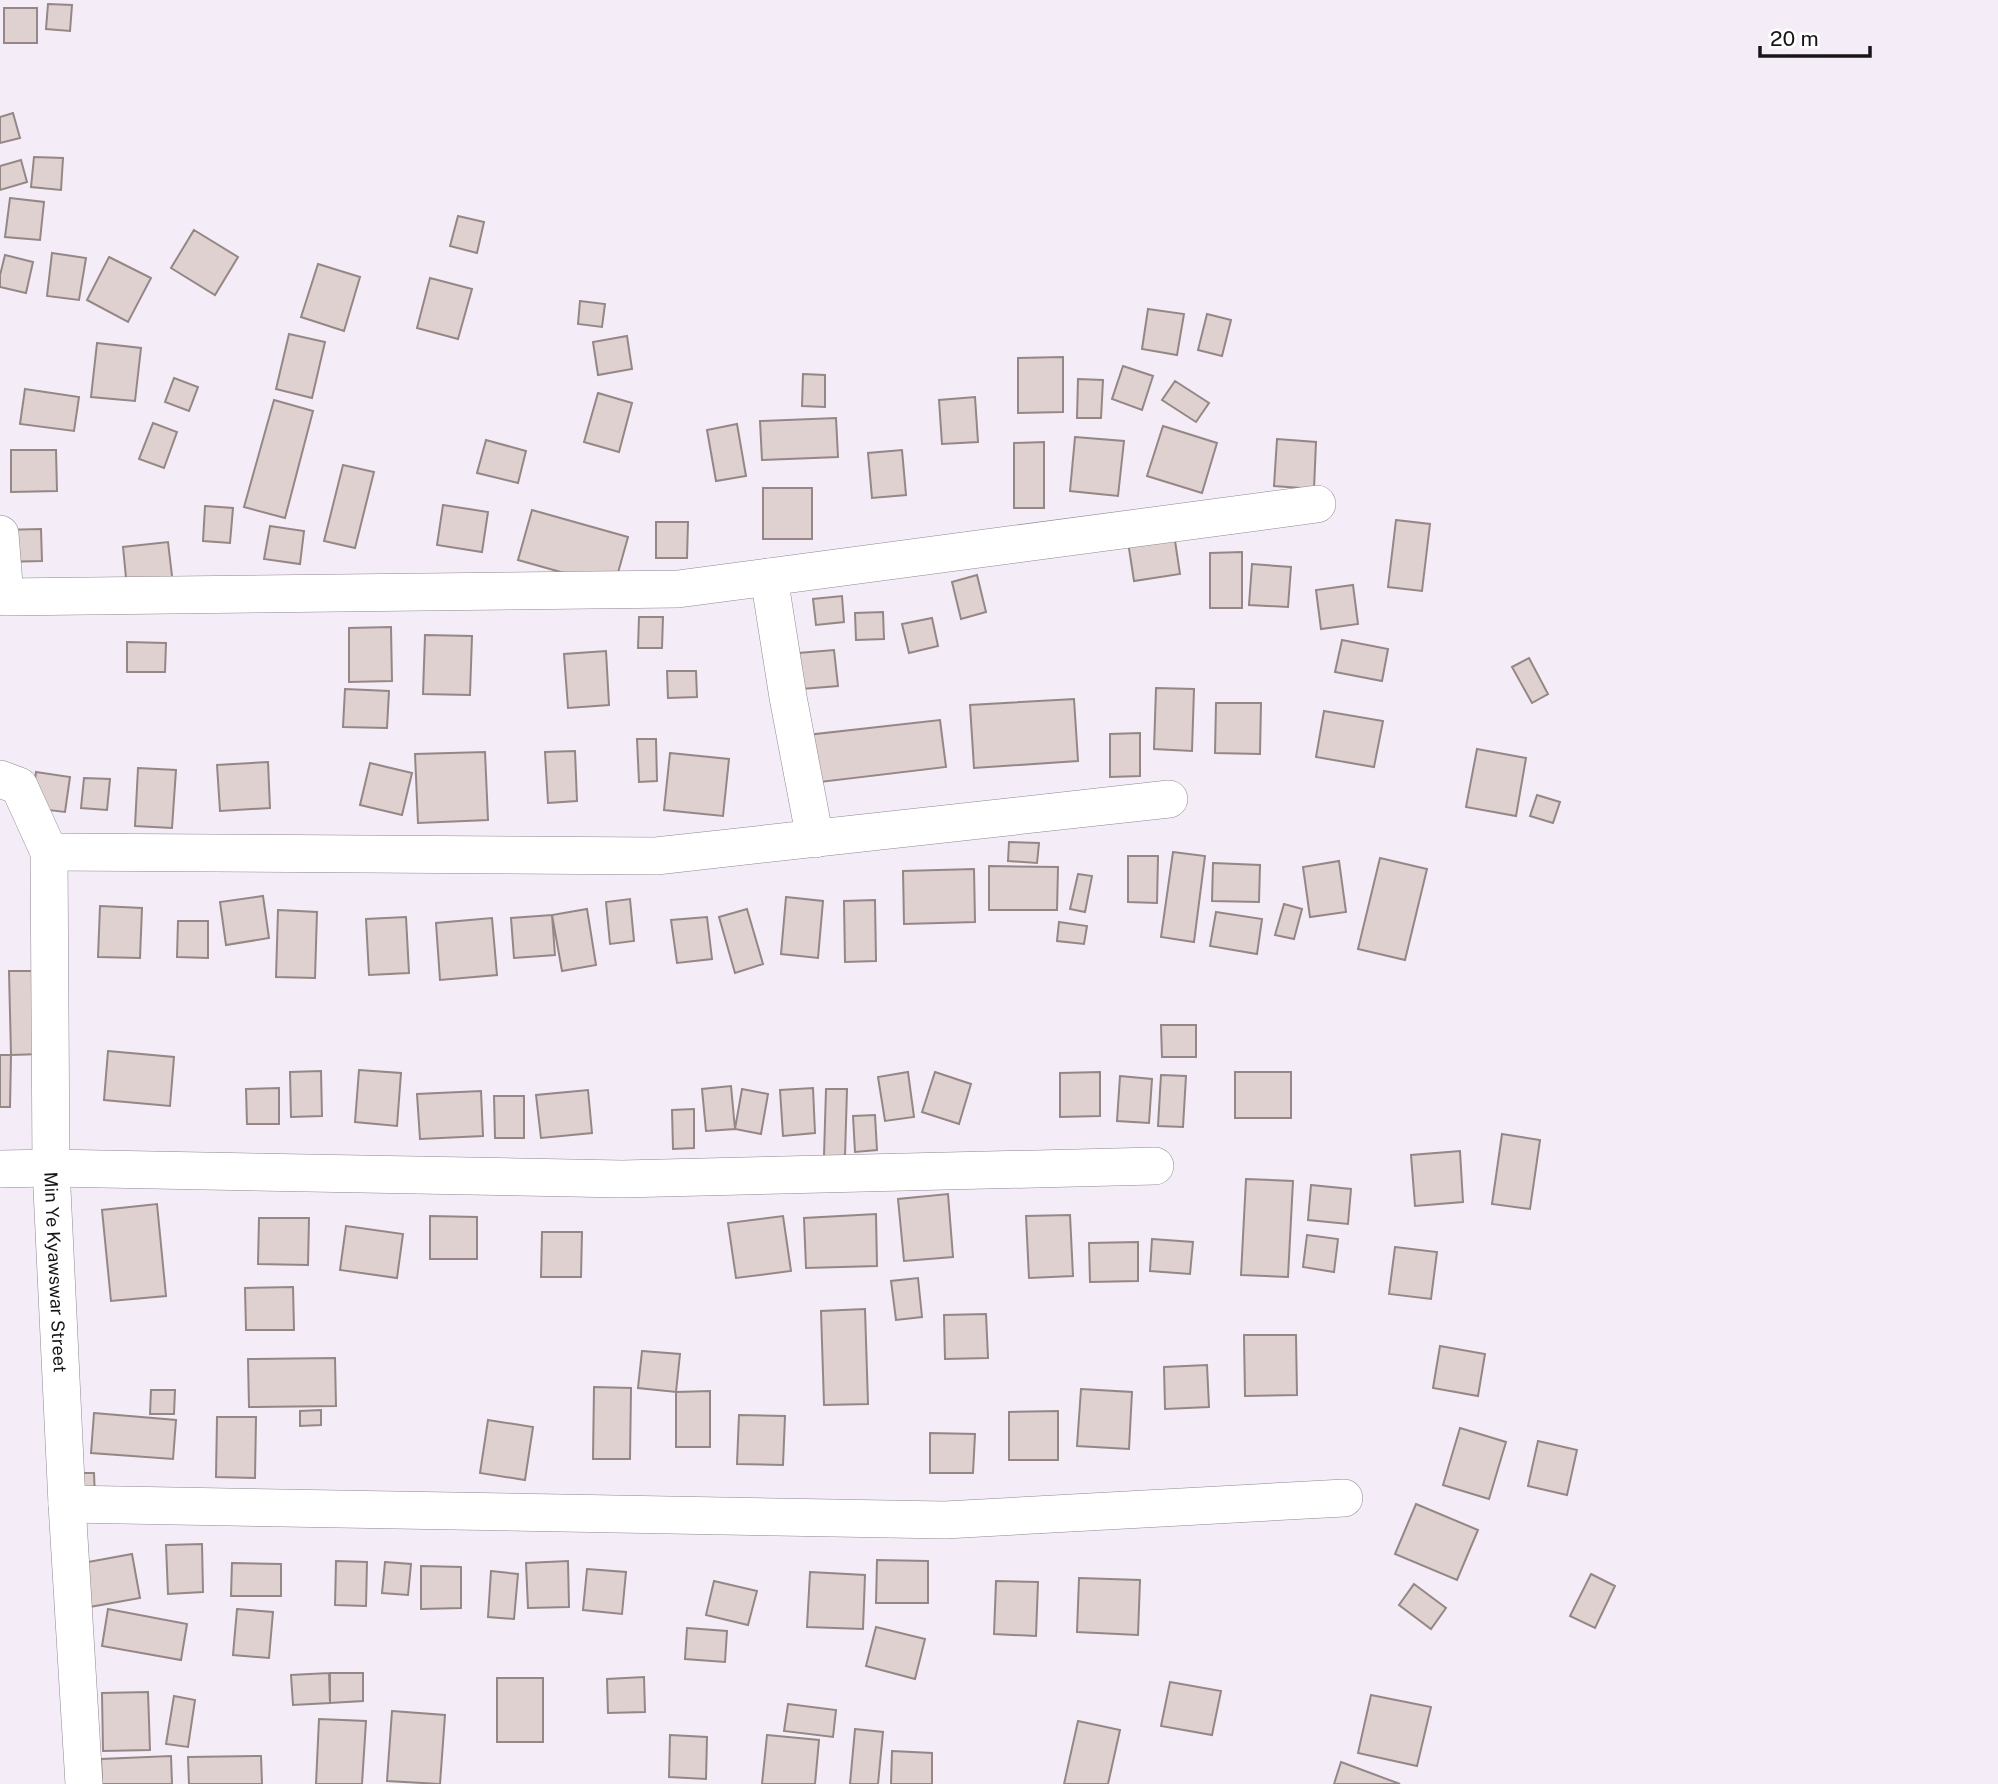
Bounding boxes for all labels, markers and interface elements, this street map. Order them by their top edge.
scale bar [1760,14,1870,58]
text: 20 m [1770,26,1819,51]
street label: Min Ye Kyawswar Street [41,1171,71,1373]

